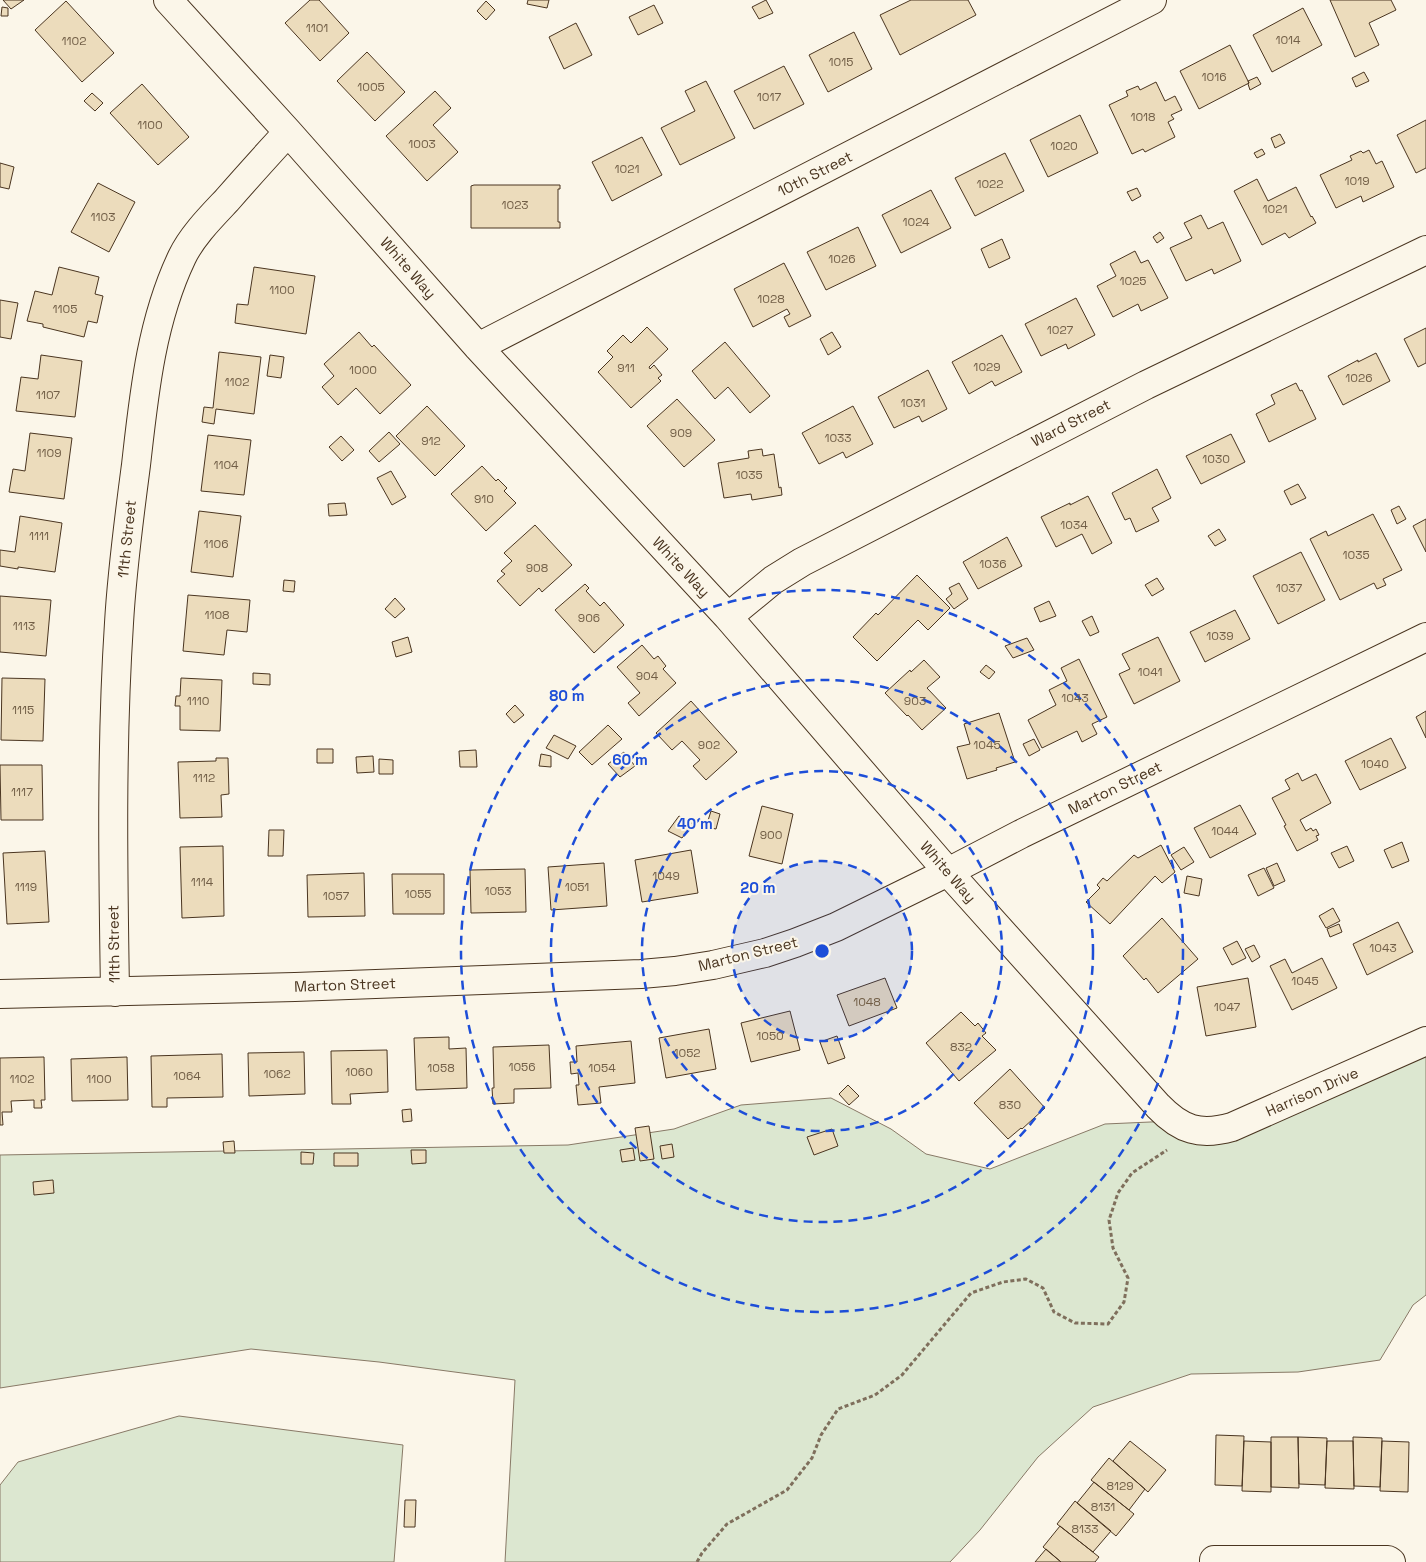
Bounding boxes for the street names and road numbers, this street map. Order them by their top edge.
street label: 10th Street [774,147,856,201]
street label: White Way [376,233,440,303]
street label: Ward Street [1028,394,1114,451]
street label: 11th Street [113,499,140,579]
street label: White Way [649,532,714,601]
street label: Marton Street [1065,757,1165,818]
street label: White Way [916,837,980,907]
street label: 11th Street [103,905,124,983]
street label: Marton Street [696,932,800,975]
street label: Marton Street [294,973,396,996]
street label: Harrison Drive [1262,1063,1361,1120]

